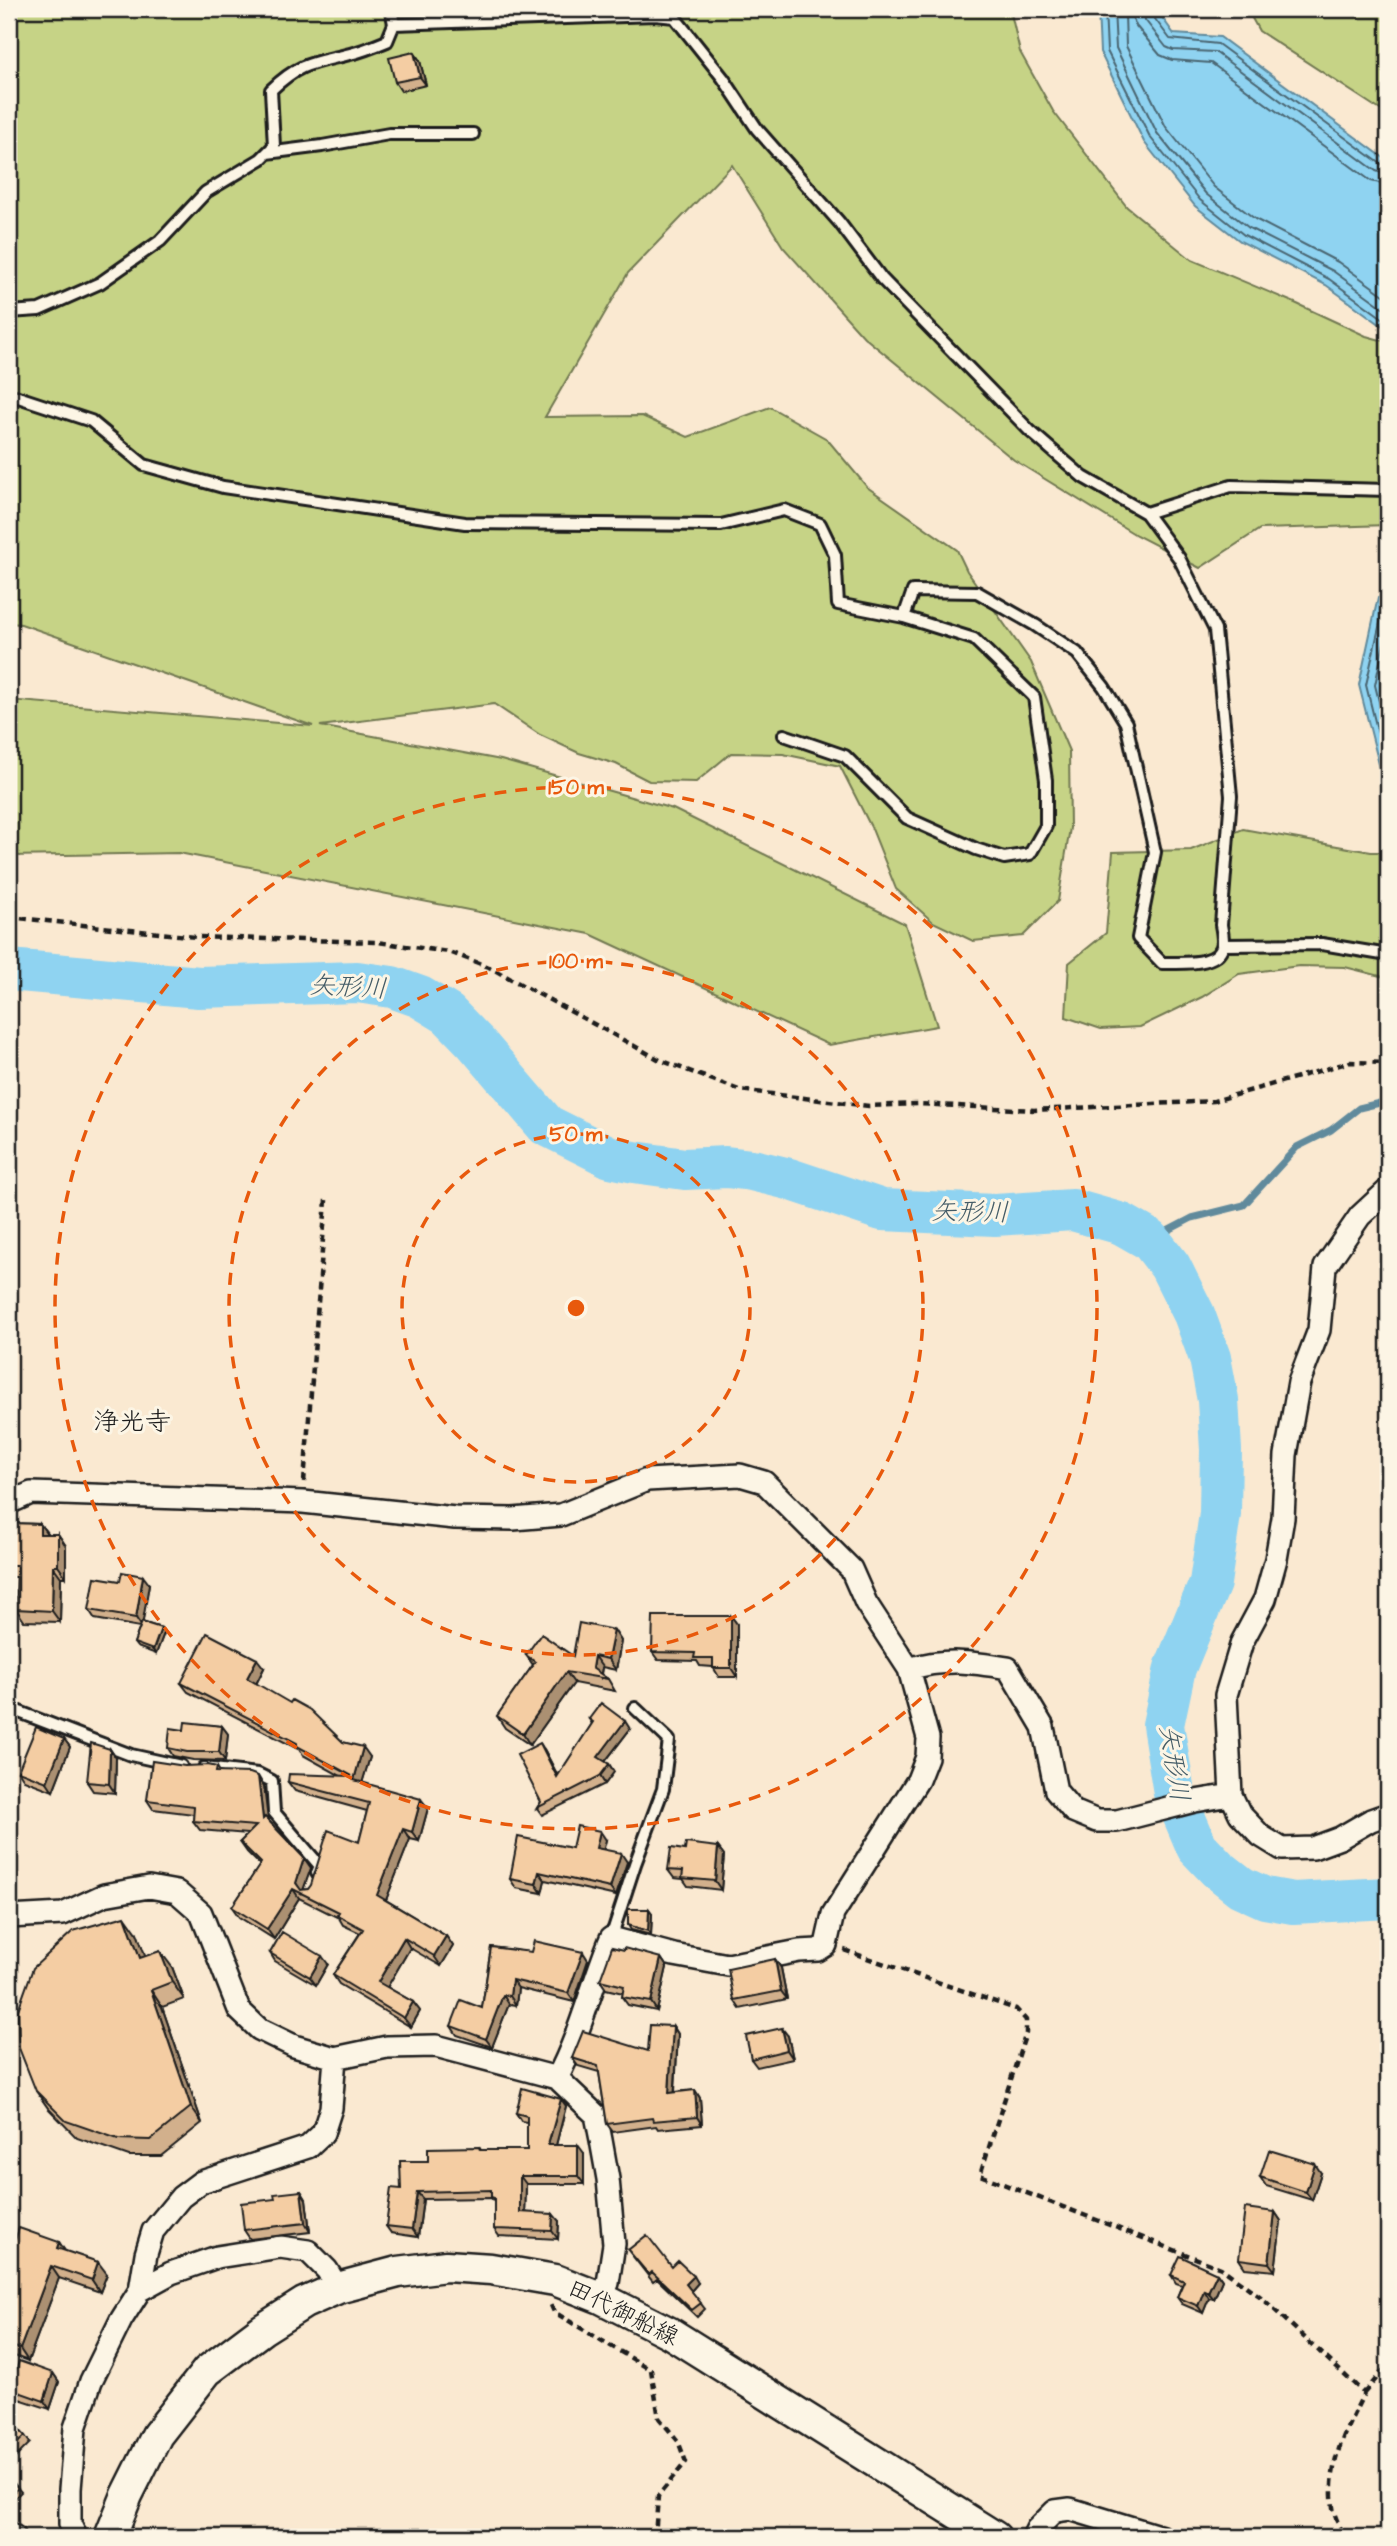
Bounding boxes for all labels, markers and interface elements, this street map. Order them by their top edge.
text: 150 m [548,773,604,802]
text: 100 m [549,947,604,976]
water label: 矢形川 [308,967,388,1007]
text: 50 m [550,1120,603,1149]
water label: 矢形川 [931,1193,1009,1231]
centre of rings [564,1296,588,1320]
district label: 浄光寺 [93,1404,171,1440]
water label: 矢形川 [1150,1722,1198,1804]
street label: 田代御船線 [562,2271,684,2355]

